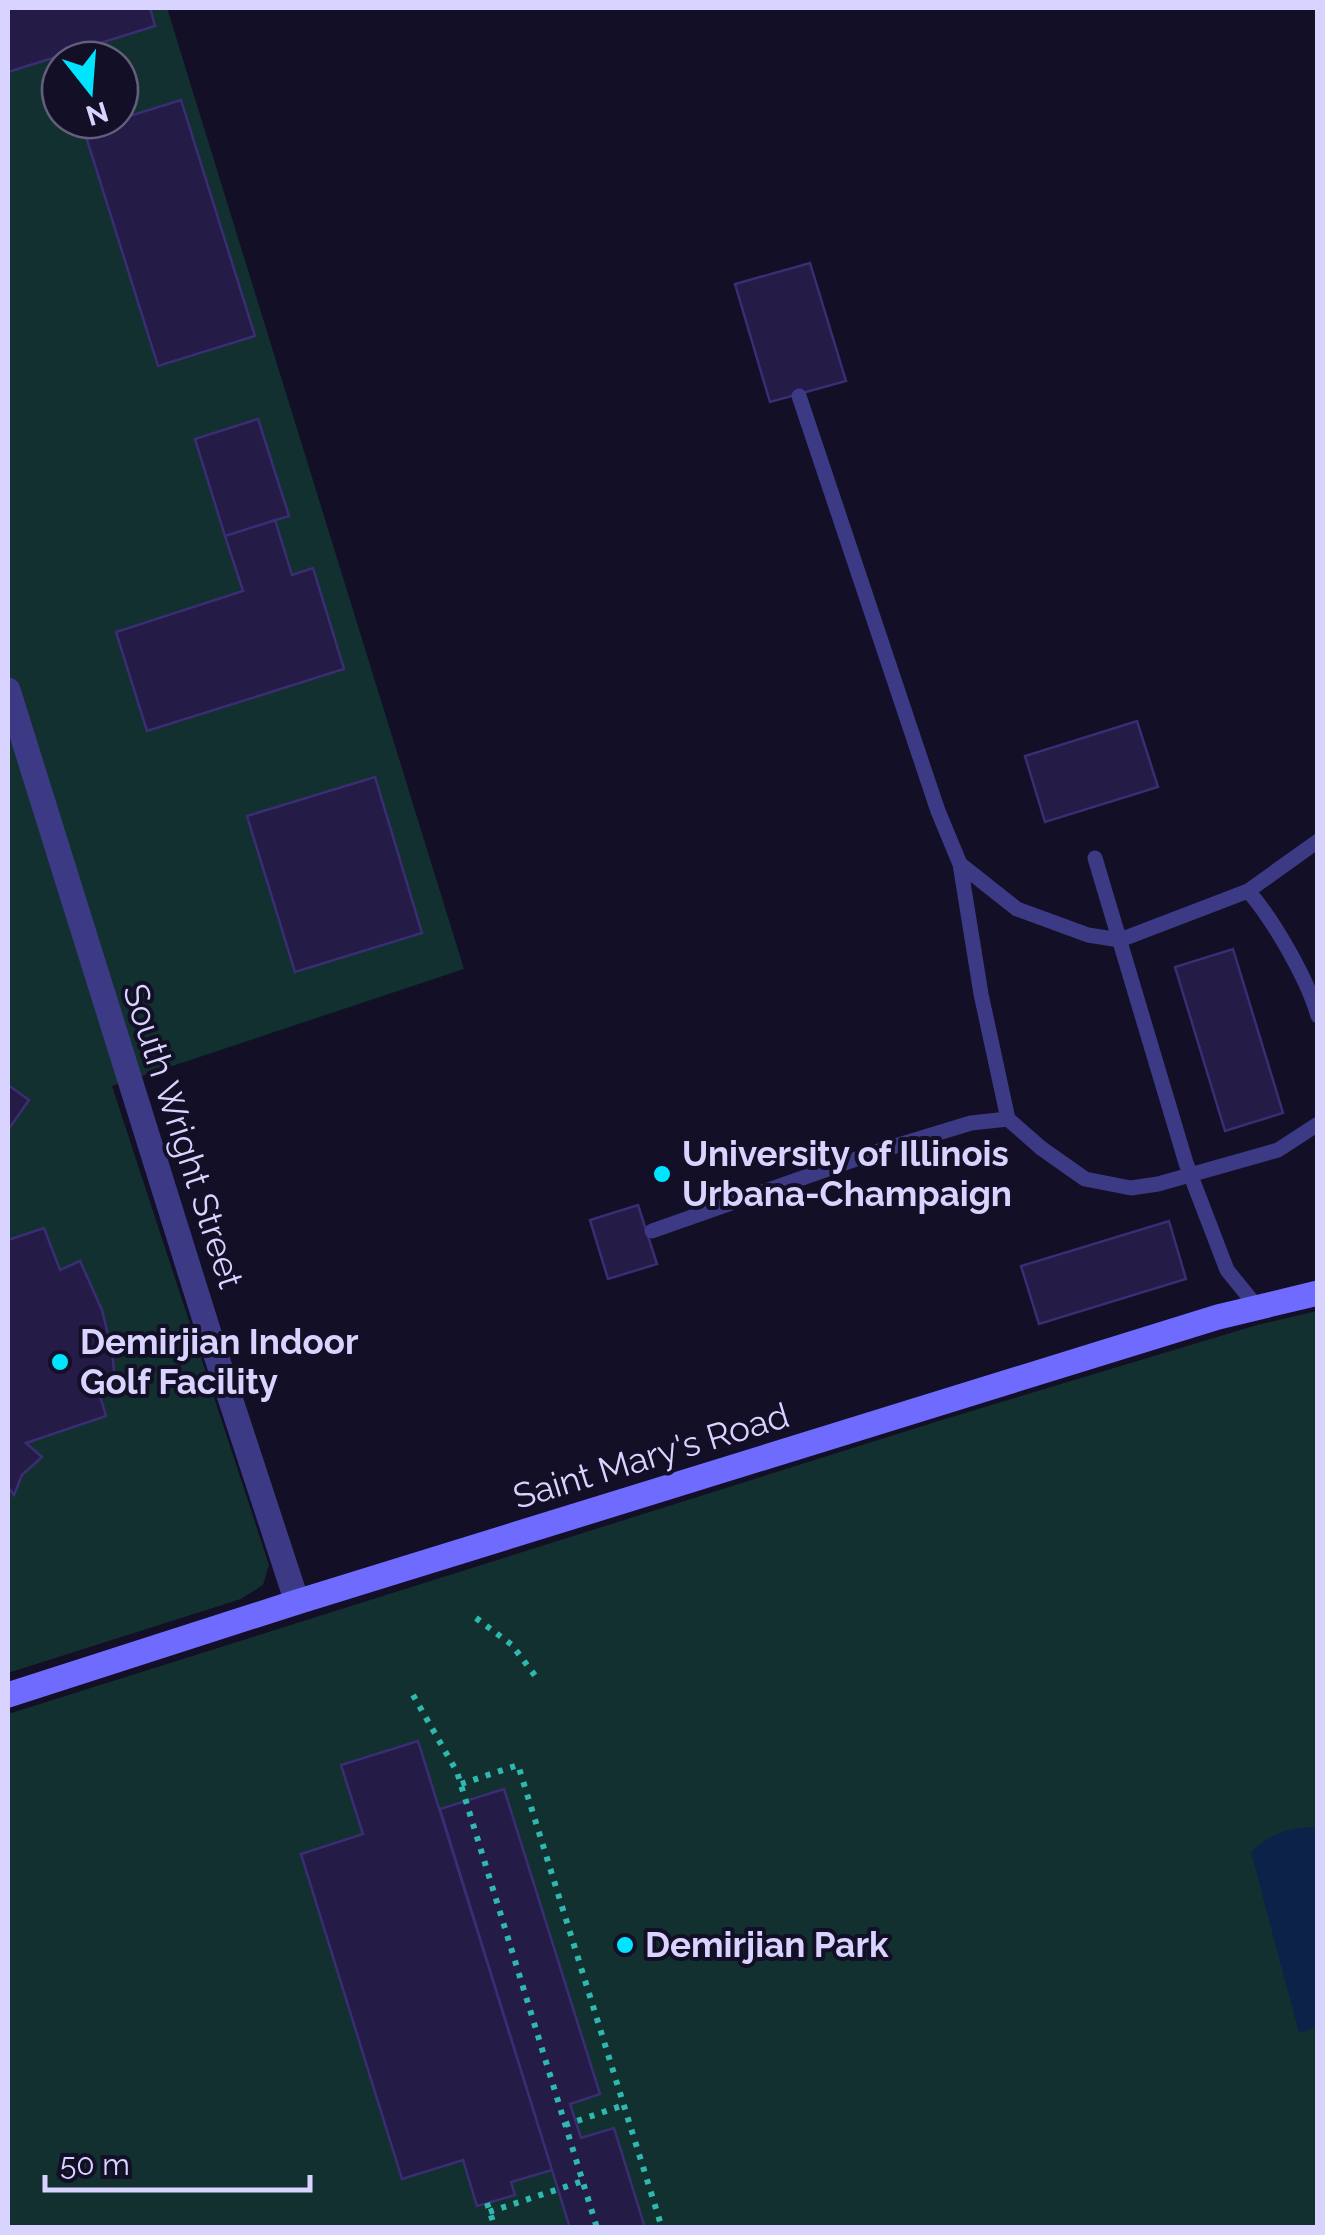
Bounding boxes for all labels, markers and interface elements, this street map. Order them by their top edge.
north arrow [40,40,140,140]
text: N [82,95,112,132]
street label: South Wright Street [115,979,252,1293]
place label: University of Illinois Urbana-Champaign [682,1133,1012,1214]
marker: University of Illinois Urbana-Champaign [651,1163,673,1185]
place label: Demirjian Indoor Golf Facility [80,1321,359,1402]
marker: Demirjian Indoor Golf Facility [49,1351,71,1373]
street label: Saint Mary's Road [508,1394,794,1517]
place label: Demirjian Park [645,1924,889,1965]
marker: Demirjian Park [614,1934,636,1956]
scale bar [45,2130,310,2192]
text: 50 m [60,2147,130,2182]

